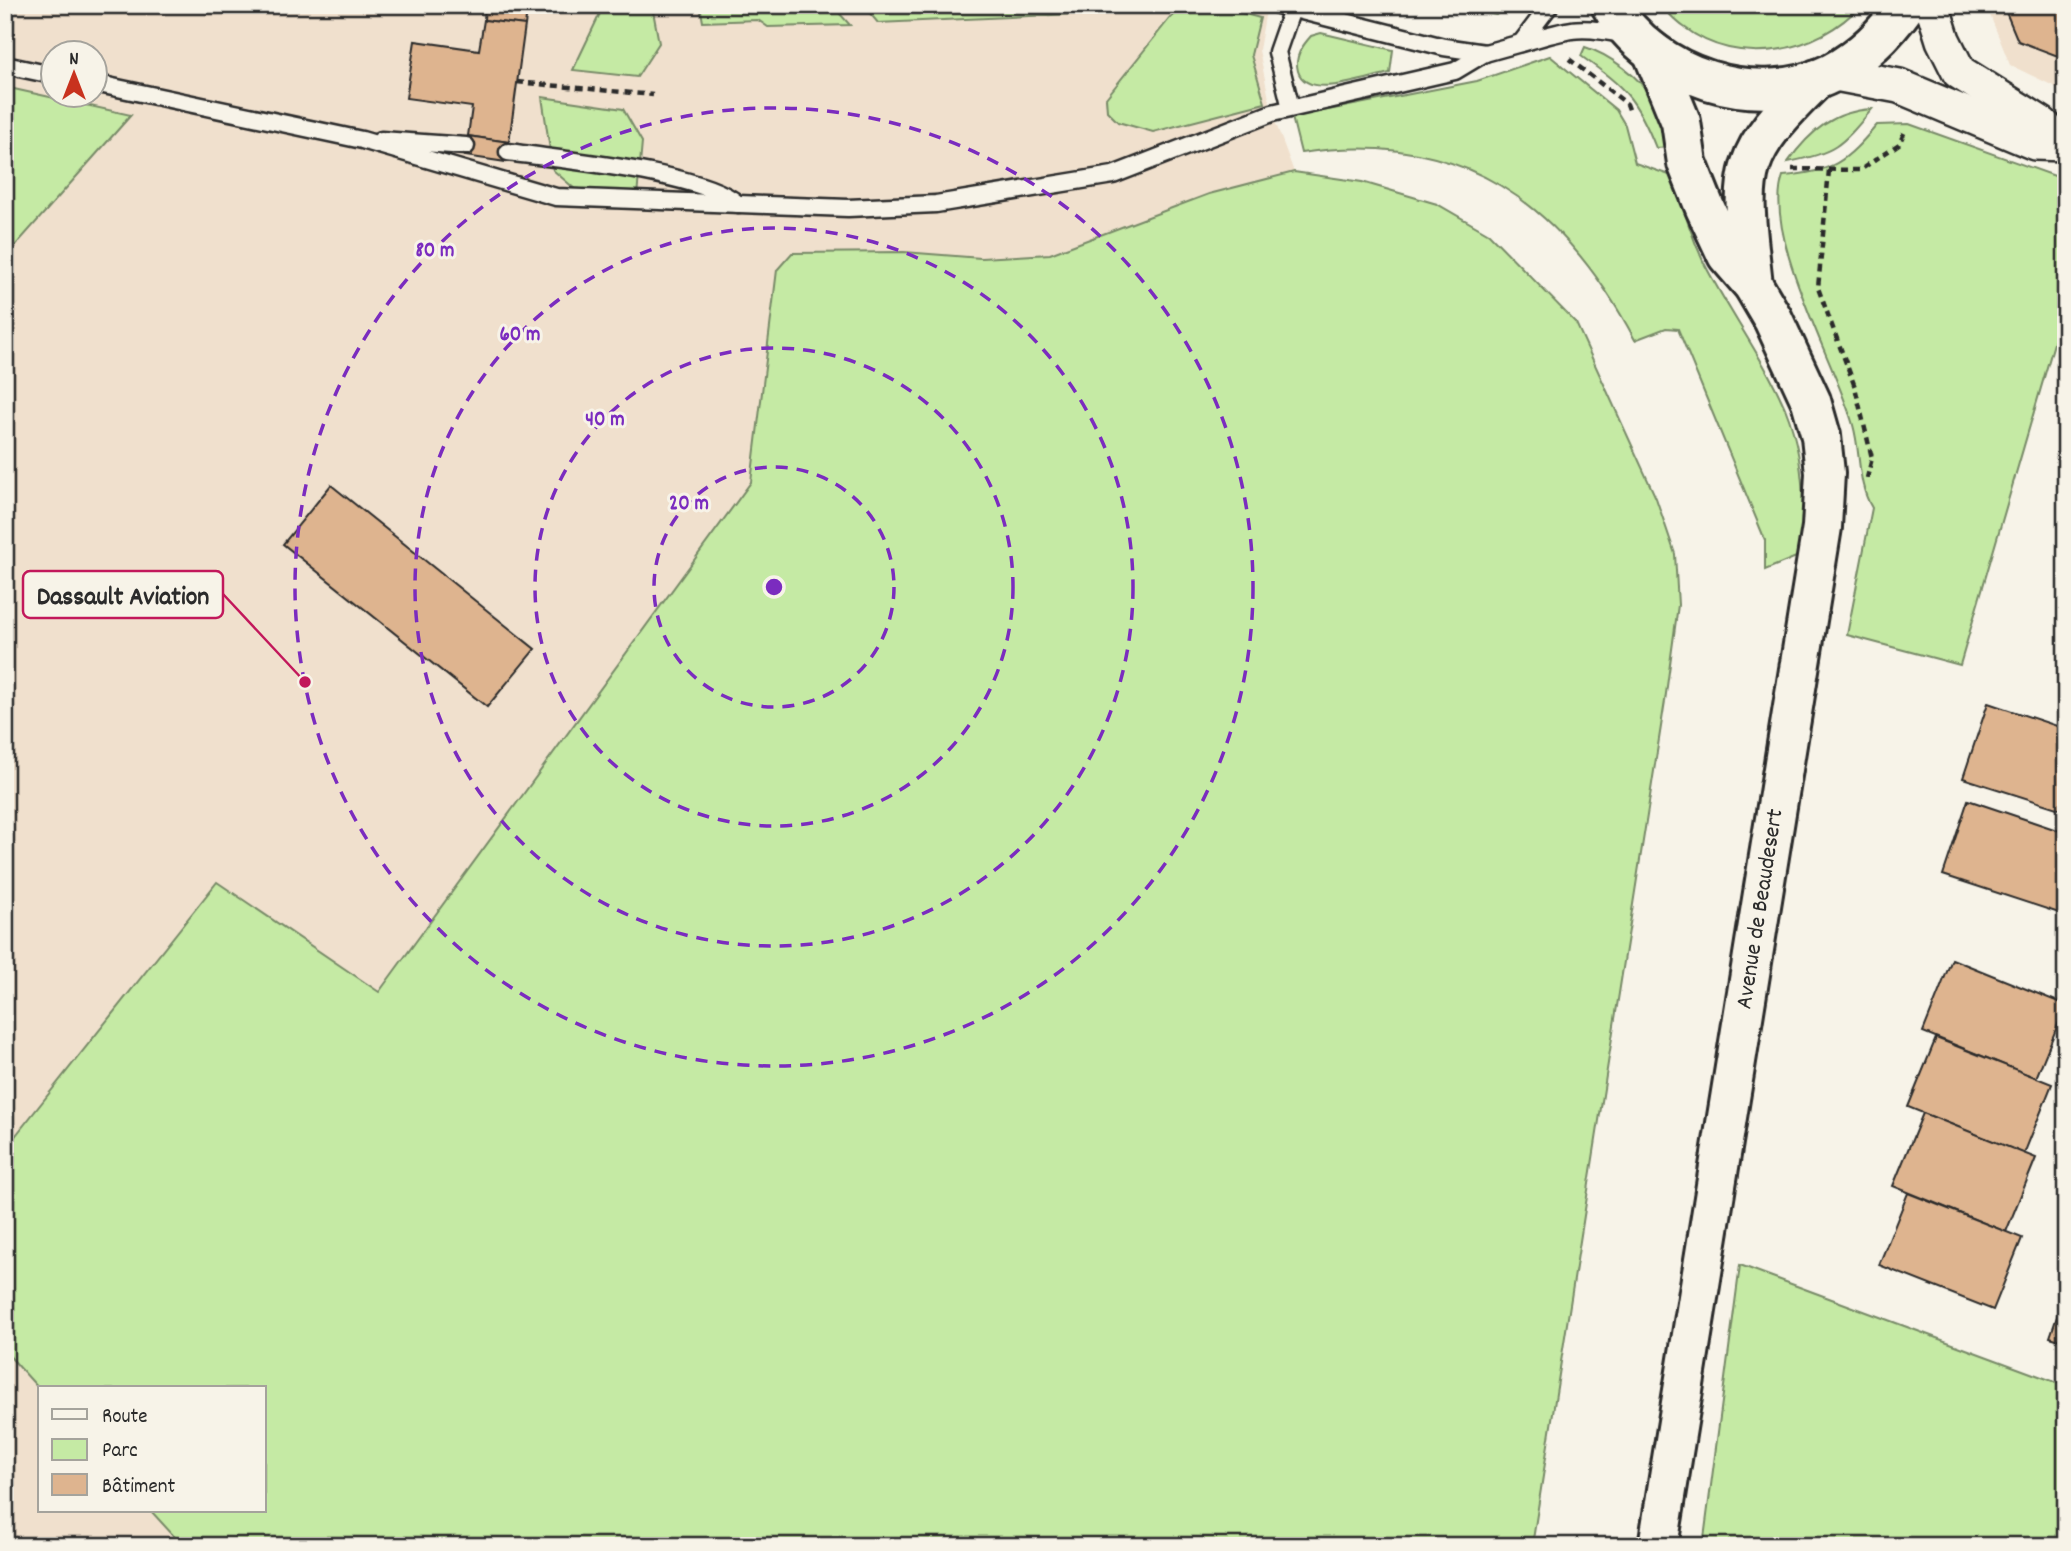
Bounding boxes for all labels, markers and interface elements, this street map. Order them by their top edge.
north arrow [38,38,108,108]
text: N [69,47,79,74]
text: 80 m [415,237,455,267]
text: 60 m [500,321,540,351]
text: 40 m [585,406,625,436]
text: 20 m [669,490,709,520]
callout: Dassault Aviation [23,571,223,618]
centre of rings [762,575,786,599]
text: Dassault Aviation [37,580,209,617]
street label: Avenue de Beaudesert [1728,806,1794,1012]
legend [38,1386,266,1512]
text: Route [102,1403,148,1433]
text: Parc [102,1437,138,1467]
text: Bâtiment [102,1473,175,1503]

